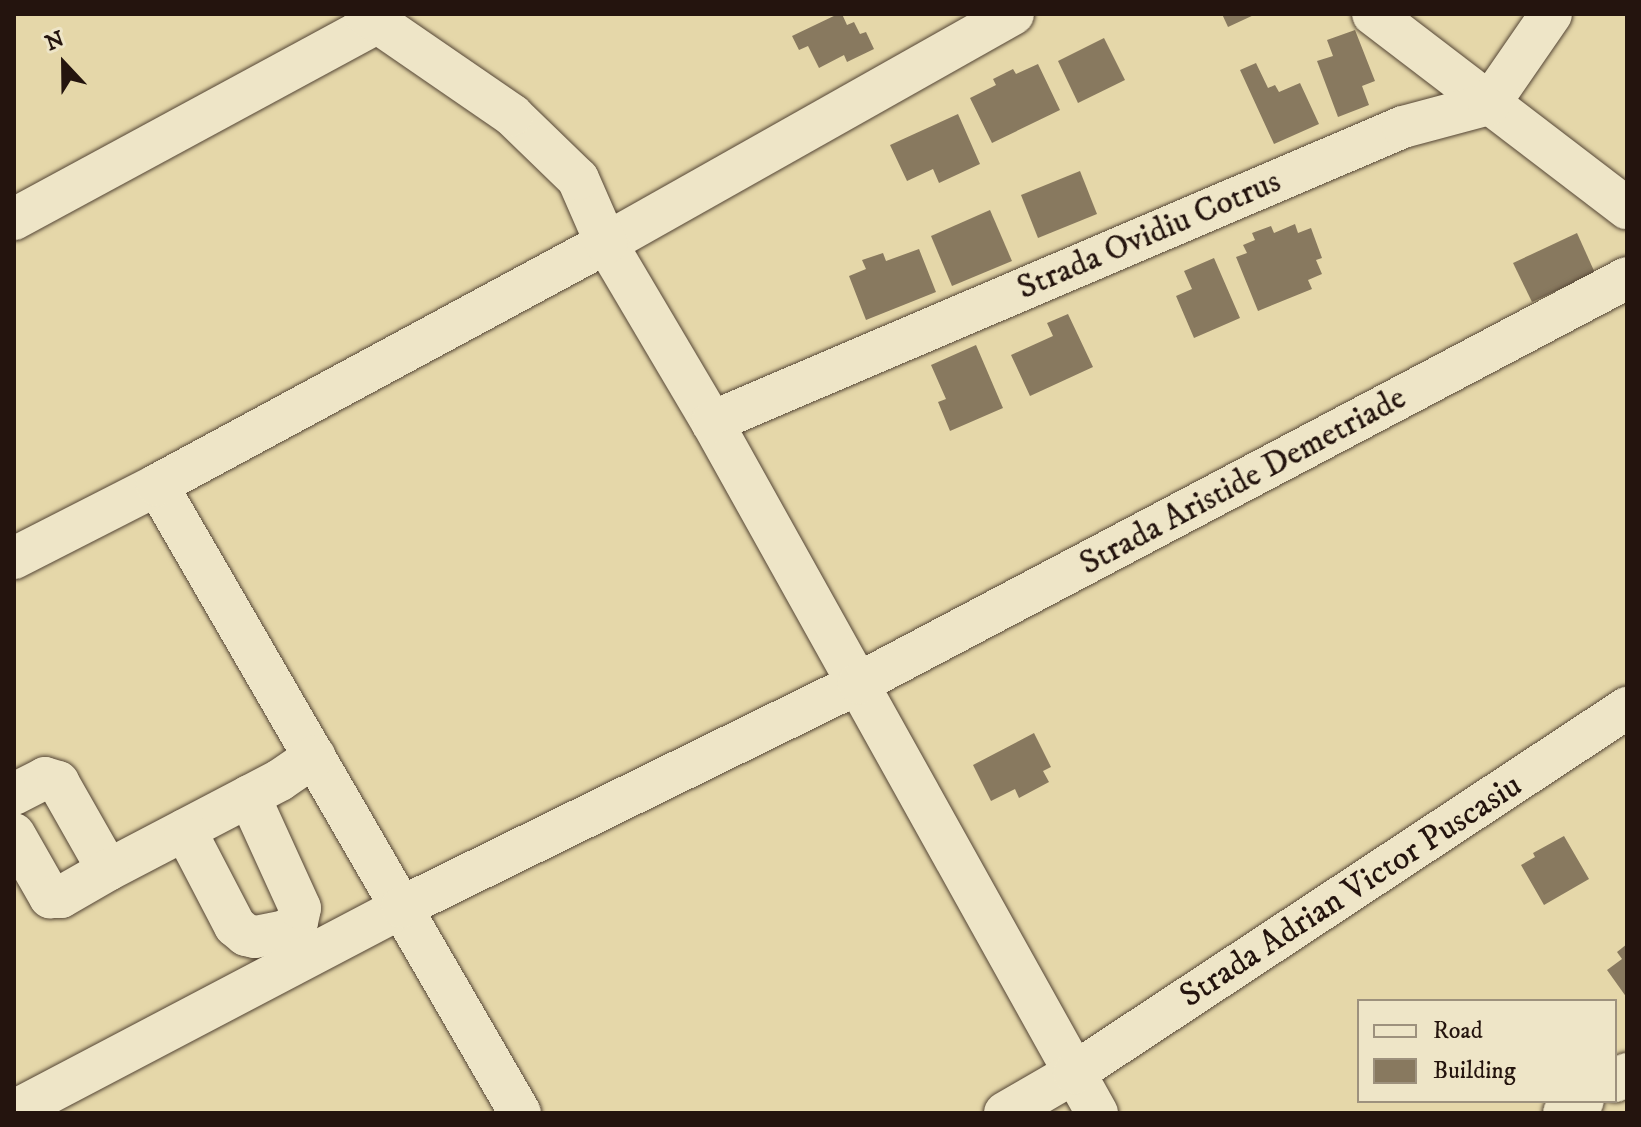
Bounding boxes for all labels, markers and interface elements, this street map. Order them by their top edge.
north arrow [24,24,104,104]
text: N [41,25,68,57]
street label: Strada Ovidiu Cotrus [1011,161,1287,309]
street label: Strada Aristide Demetriade [1073,378,1413,584]
street label: Strada Adrian Victor Puscasiu [1173,765,1529,1017]
legend [1357,999,1617,1103]
text: Road [1433,1016,1483,1046]
text: Building [1433,1056,1516,1086]

